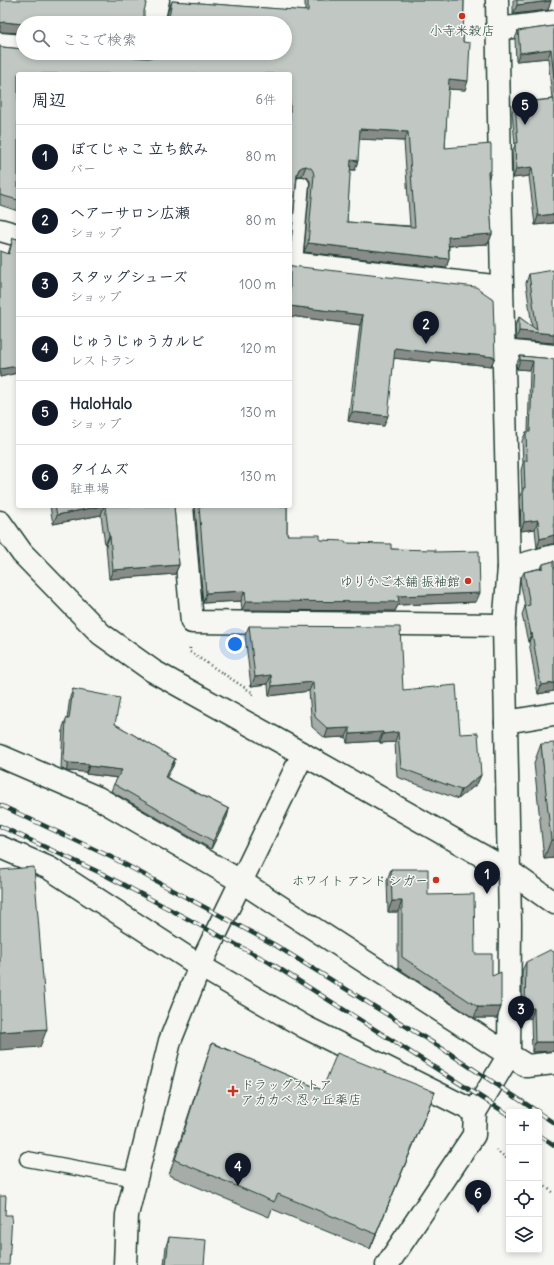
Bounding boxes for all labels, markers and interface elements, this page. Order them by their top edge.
marker: 小寺米穀店 [457,11,467,21]
search box [16,16,292,60]
place label: 小寺米穀店 [429,22,495,39]
icon: search [30,27,52,49]
text: ここで検索 [62,30,137,49]
text: 周辺 [32,89,66,111]
text: 6件 [255,91,276,108]
pin: 5 [512,92,538,125]
text: ぼてじゃこ 立ち飲み [70,139,209,158]
text: 1 [42,148,48,165]
text: 80 m [245,148,276,165]
text: バー [70,160,96,177]
text: ヘアーサロン広瀬 [70,203,190,222]
text: 2 [41,212,49,229]
text: 80 m [245,212,276,229]
text: ショップ [70,224,121,241]
text: スタッグシューズ [70,267,188,286]
text: 3 [41,276,49,293]
text: 100 m [239,276,276,293]
text: ショップ [70,288,121,305]
pin: 2 [413,311,439,344]
text: じゅうじゅうカルビ [70,331,205,350]
text: 4 [41,340,49,357]
text: 120 m [241,340,276,357]
text: レストラン [70,352,136,369]
text: HaloHalo [70,394,132,413]
text: 5 [41,404,49,421]
text: 130 m [240,404,276,421]
text: ショップ [70,415,121,432]
text: タイムズ [70,459,129,478]
text: 6 [41,468,49,485]
text: 130 m [240,468,276,485]
text: 駐車場 [70,480,109,497]
place label: ゆりかご本舗 振袖館 [340,573,460,590]
marker: ゆりかご本舗 振袖館 [463,576,473,586]
your location [225,634,245,654]
pin: 1 [474,861,500,894]
place label: ホワイト アンド シガー [292,872,428,889]
marker: ホワイト アンド シガー [431,875,441,885]
pin: 3 [508,996,534,1029]
place label: ドラッグストア アカカベ 忍ヶ丘薬店 [241,1076,361,1108]
marker: ドラッグストア アカカベ 忍ヶ丘薬店 [228,1086,238,1096]
map controls [506,1109,542,1253]
button: + [506,1109,542,1145]
button: − [506,1145,542,1181]
pin: 4 [225,1153,251,1186]
pin: 6 [465,1180,491,1213]
button: locate [506,1181,542,1217]
button: layers [506,1217,542,1253]

